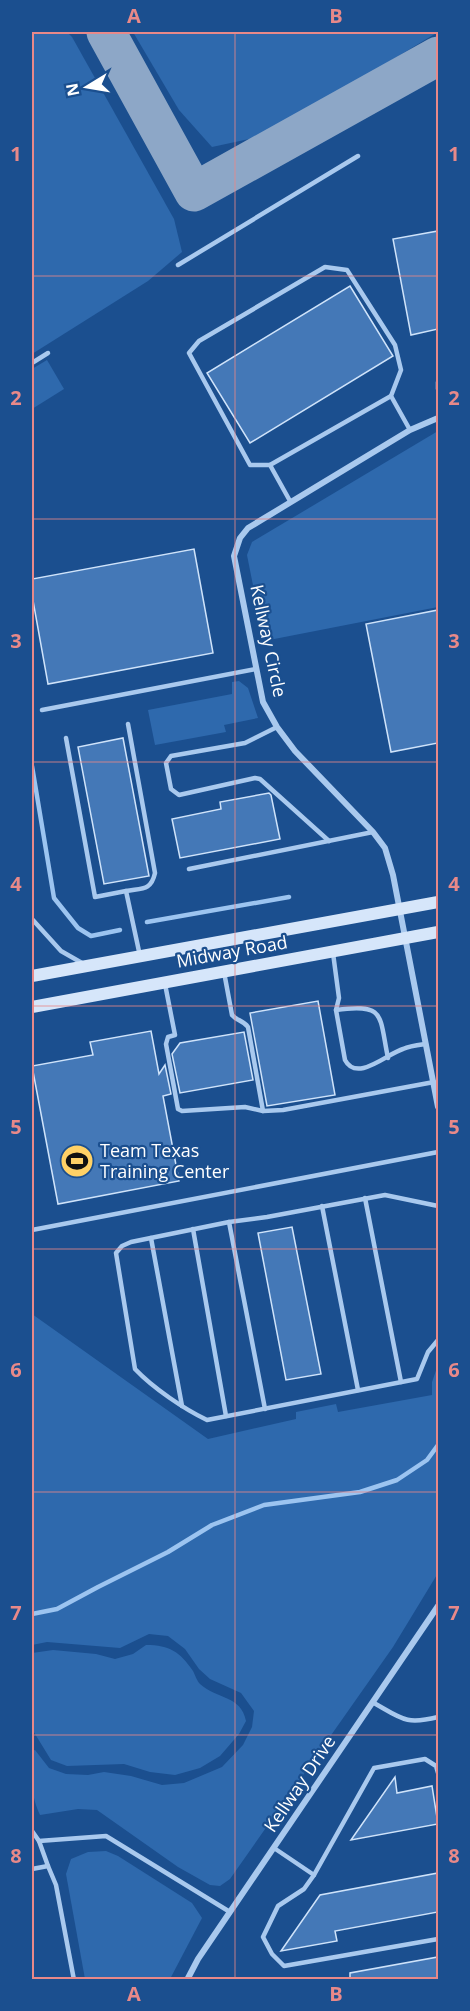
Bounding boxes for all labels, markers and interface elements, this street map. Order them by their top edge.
text: A [127,2,141,29]
text: B [329,2,343,29]
north arrow [57,57,117,117]
text: N [60,81,84,98]
text: 1 [10,140,22,167]
text: 1 [448,140,460,167]
text: 2 [10,384,22,411]
text: 2 [448,384,460,411]
street label: Kellway Circle [245,582,293,699]
text: 3 [10,627,22,654]
text: 3 [448,627,460,654]
text: 4 [10,870,22,897]
text: 4 [448,870,460,897]
street label: Midway Road [174,929,289,973]
text: 5 [10,1113,22,1140]
text: 5 [448,1113,460,1140]
place label: Team Texas Training Center [100,1138,230,1183]
sports icon: Team Texas Training Center [59,1143,95,1179]
text: 6 [10,1356,22,1383]
text: 6 [448,1356,460,1383]
text: 7 [10,1599,22,1626]
text: 7 [448,1599,460,1626]
street label: Kellway Drive [258,1730,340,1837]
text: 8 [10,1842,22,1869]
text: 8 [448,1842,460,1869]
text: A [127,1980,141,2007]
text: B [329,1980,343,2007]

